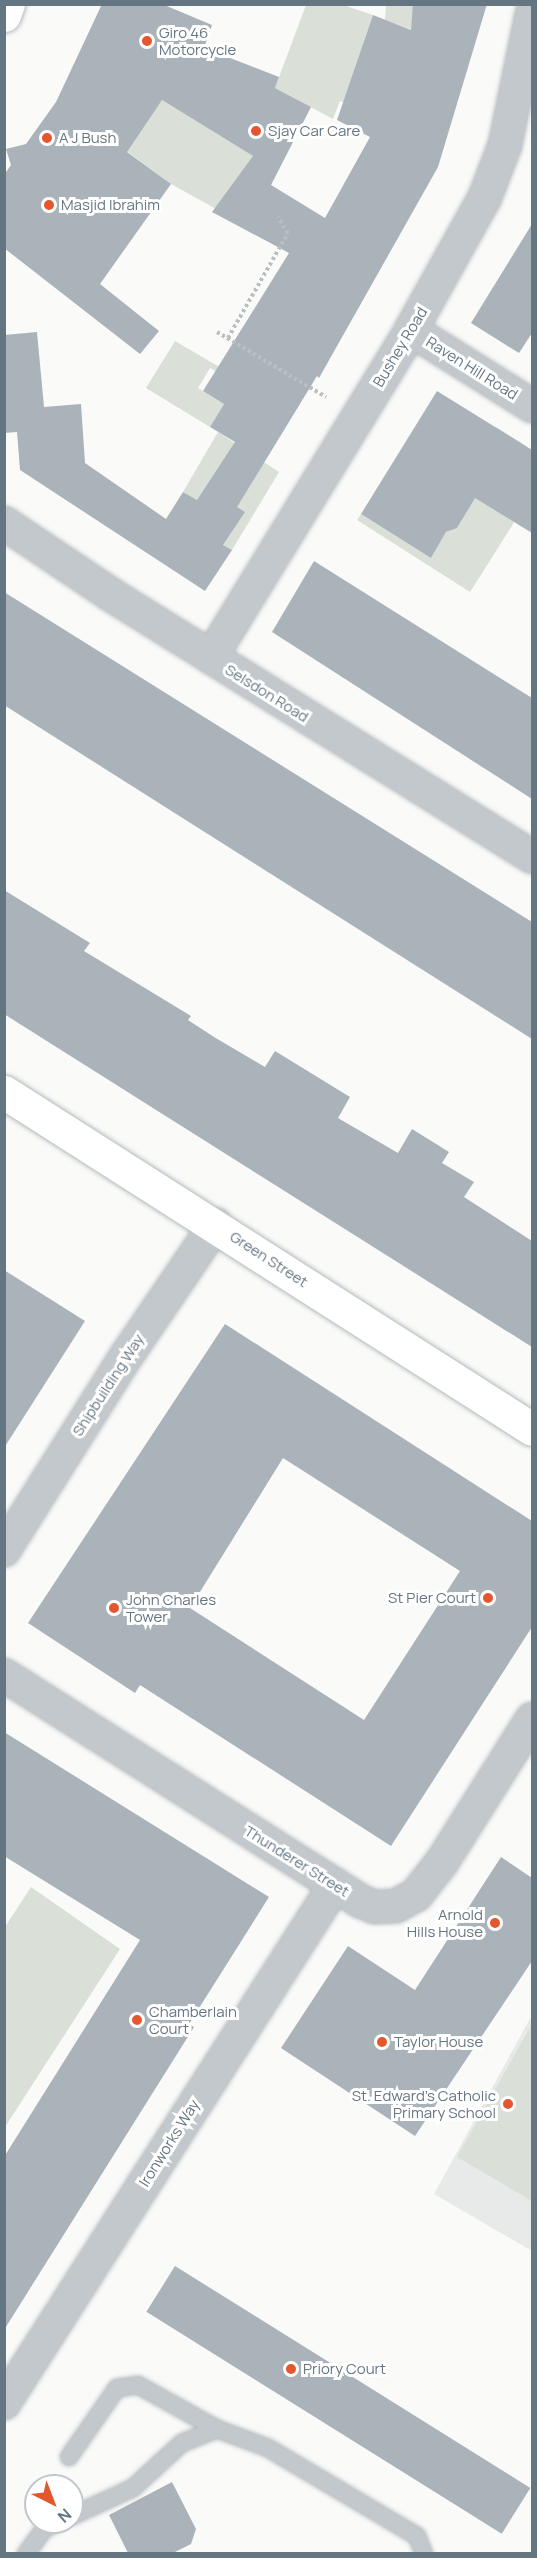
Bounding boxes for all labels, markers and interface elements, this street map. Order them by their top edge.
place label: Giro 46 Motorcycle [159,23,236,58]
marker: Giro 46 Motorcycle [140,34,154,48]
place label: Sjay Car Care [268,122,360,140]
marker: Sjay Car Care [249,124,263,138]
place label: A J Bush [59,129,116,147]
marker: A J Bush [40,131,54,145]
place label: Masjid Ibrahim [61,196,160,214]
marker: Masjid Ibrahim [42,198,56,212]
street label: Bushey Road [369,304,431,390]
street label: Raven Hill Road [423,333,521,403]
street label: Selsdon Road [222,660,312,726]
street label: Green Street [227,1227,311,1291]
street label: Shipbuilding Way [68,1331,148,1439]
place label: St Pier Court [388,1589,476,1607]
place label: John Charles Tower [126,1590,216,1625]
marker: St Pier Court [481,1591,495,1605]
marker: John Charles Tower [107,1601,121,1615]
street label: Thunderer Street [241,1822,353,1900]
place label: Arnold Hills House [407,1905,483,1940]
marker: Arnold Hills House [488,1916,502,1930]
place label: Chamberlain Court [149,2002,237,2037]
marker: Chamberlain Court [130,2013,144,2027]
place label: Taylor House [394,2033,483,2051]
marker: Taylor House [375,2035,389,2049]
place label: St. Edward's Catholic Primary School [352,2086,496,2121]
street label: Ironworks Way [135,2096,203,2190]
marker: St. Edward's Catholic Primary School [501,2097,515,2111]
place label: Priory Court [303,2360,386,2378]
marker: Priory Court [284,2362,298,2376]
north arrow [24,2474,84,2534]
text: N [53,2504,76,2528]

